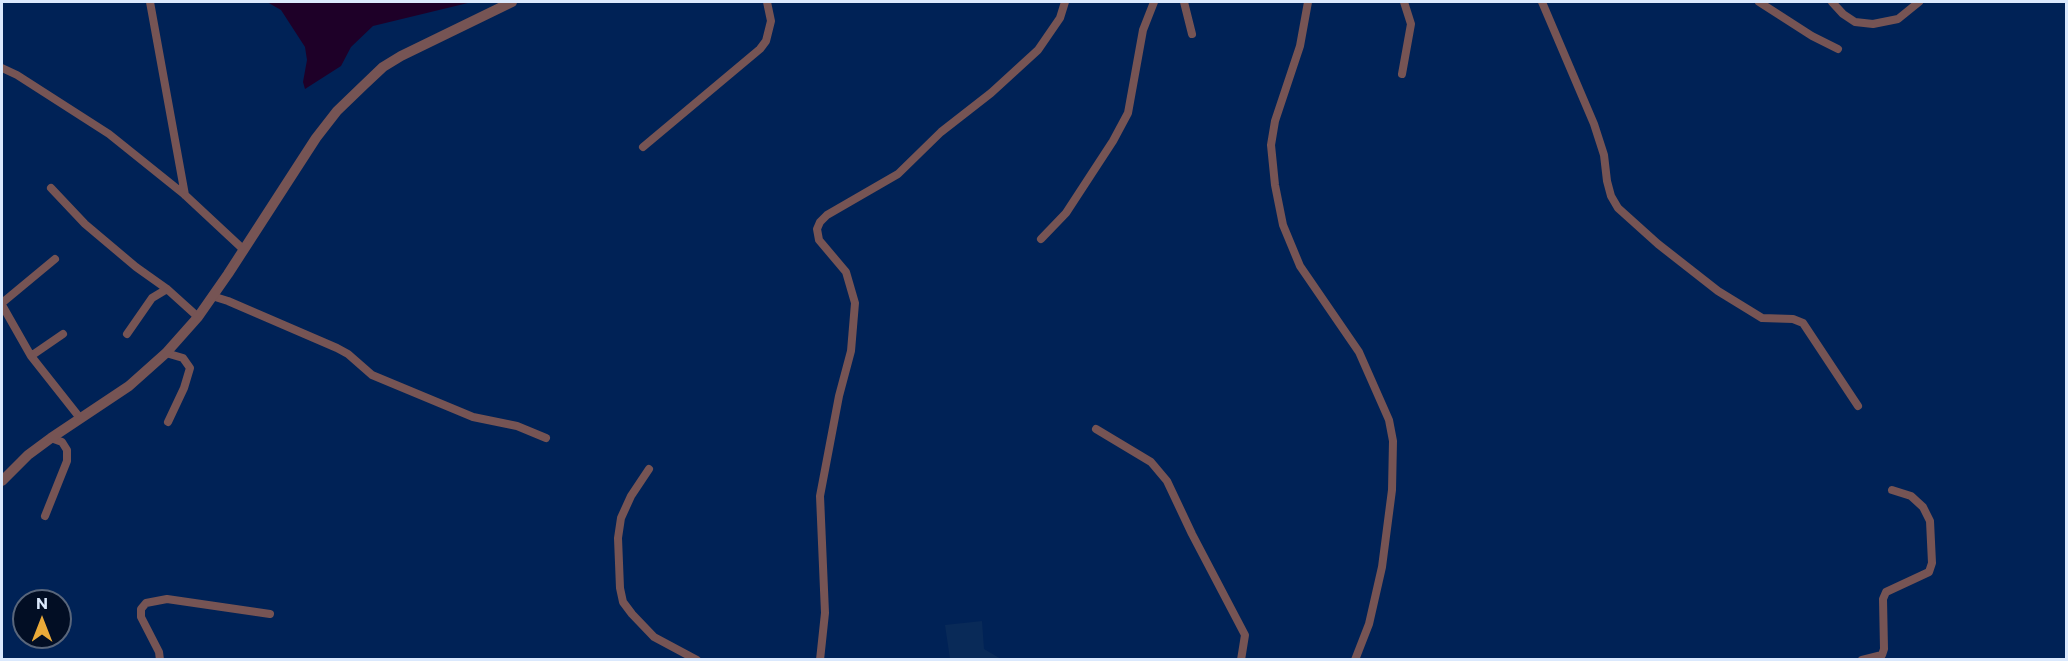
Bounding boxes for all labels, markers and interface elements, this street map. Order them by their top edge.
north arrow [12,589,72,649]
text: N [36,593,48,612]

